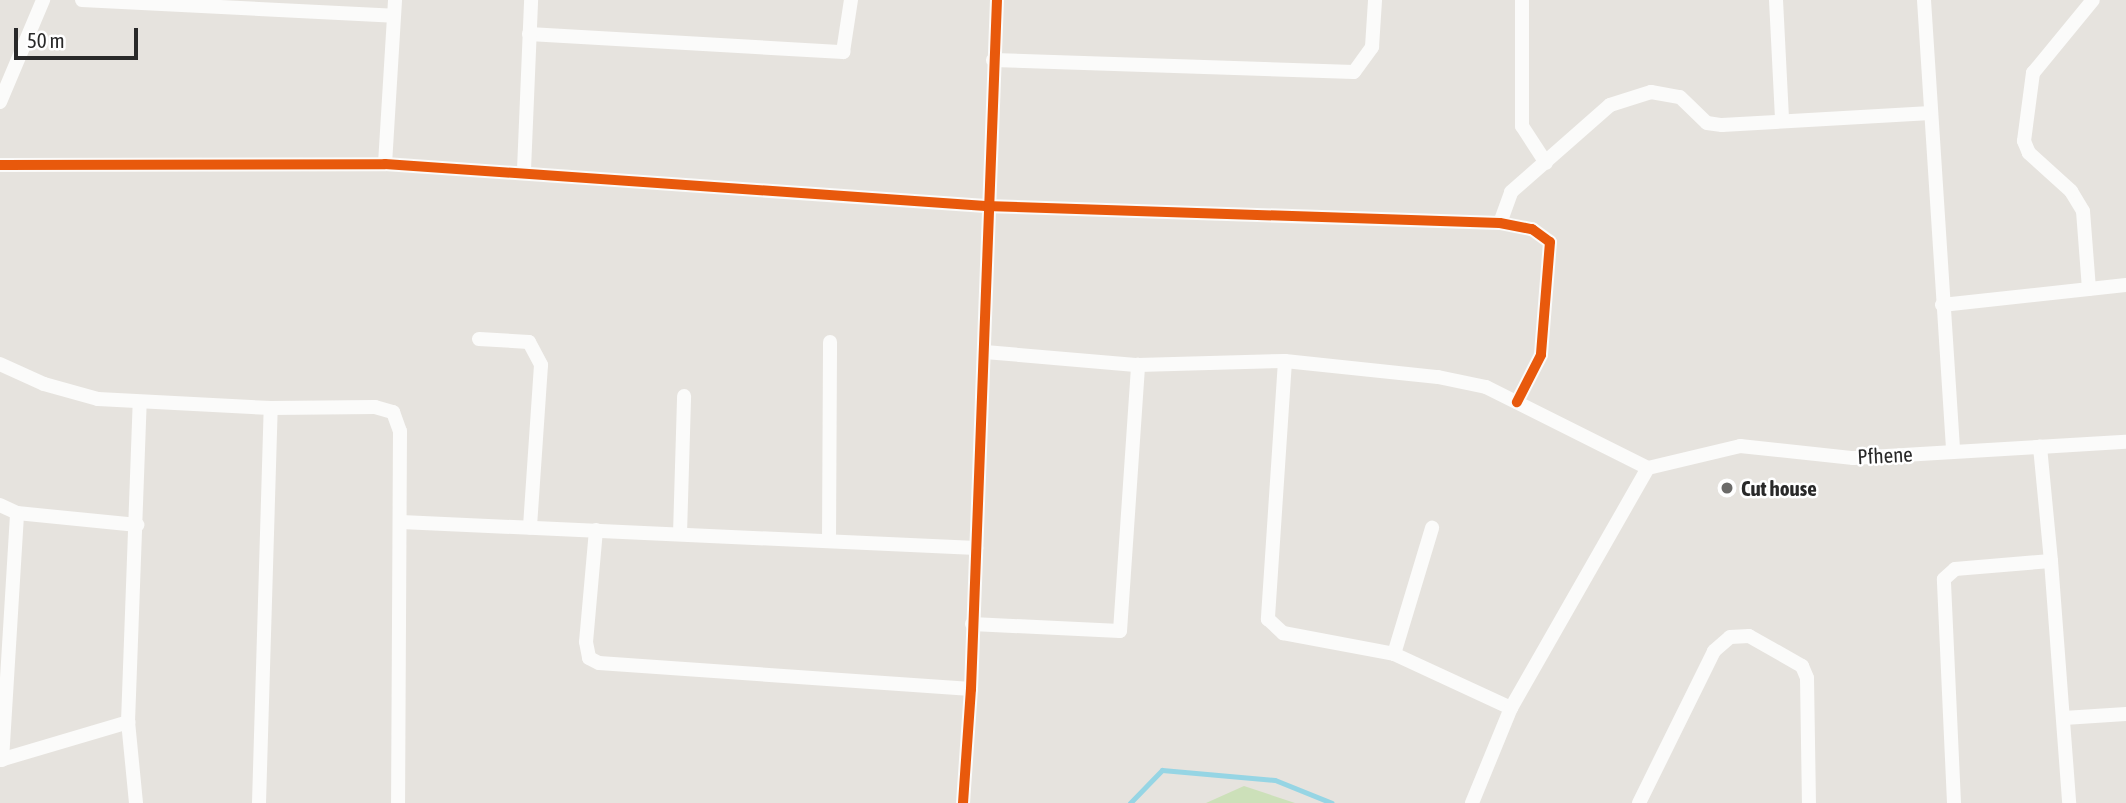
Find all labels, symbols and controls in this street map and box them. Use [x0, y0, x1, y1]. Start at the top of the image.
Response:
scale bar [18, 14, 142, 58]
text: 50 m [27, 28, 65, 52]
street label: Pfhene [1857, 441, 1913, 469]
place label: Cut house [1741, 475, 1817, 501]
marker: Cut house [1719, 480, 1735, 496]

